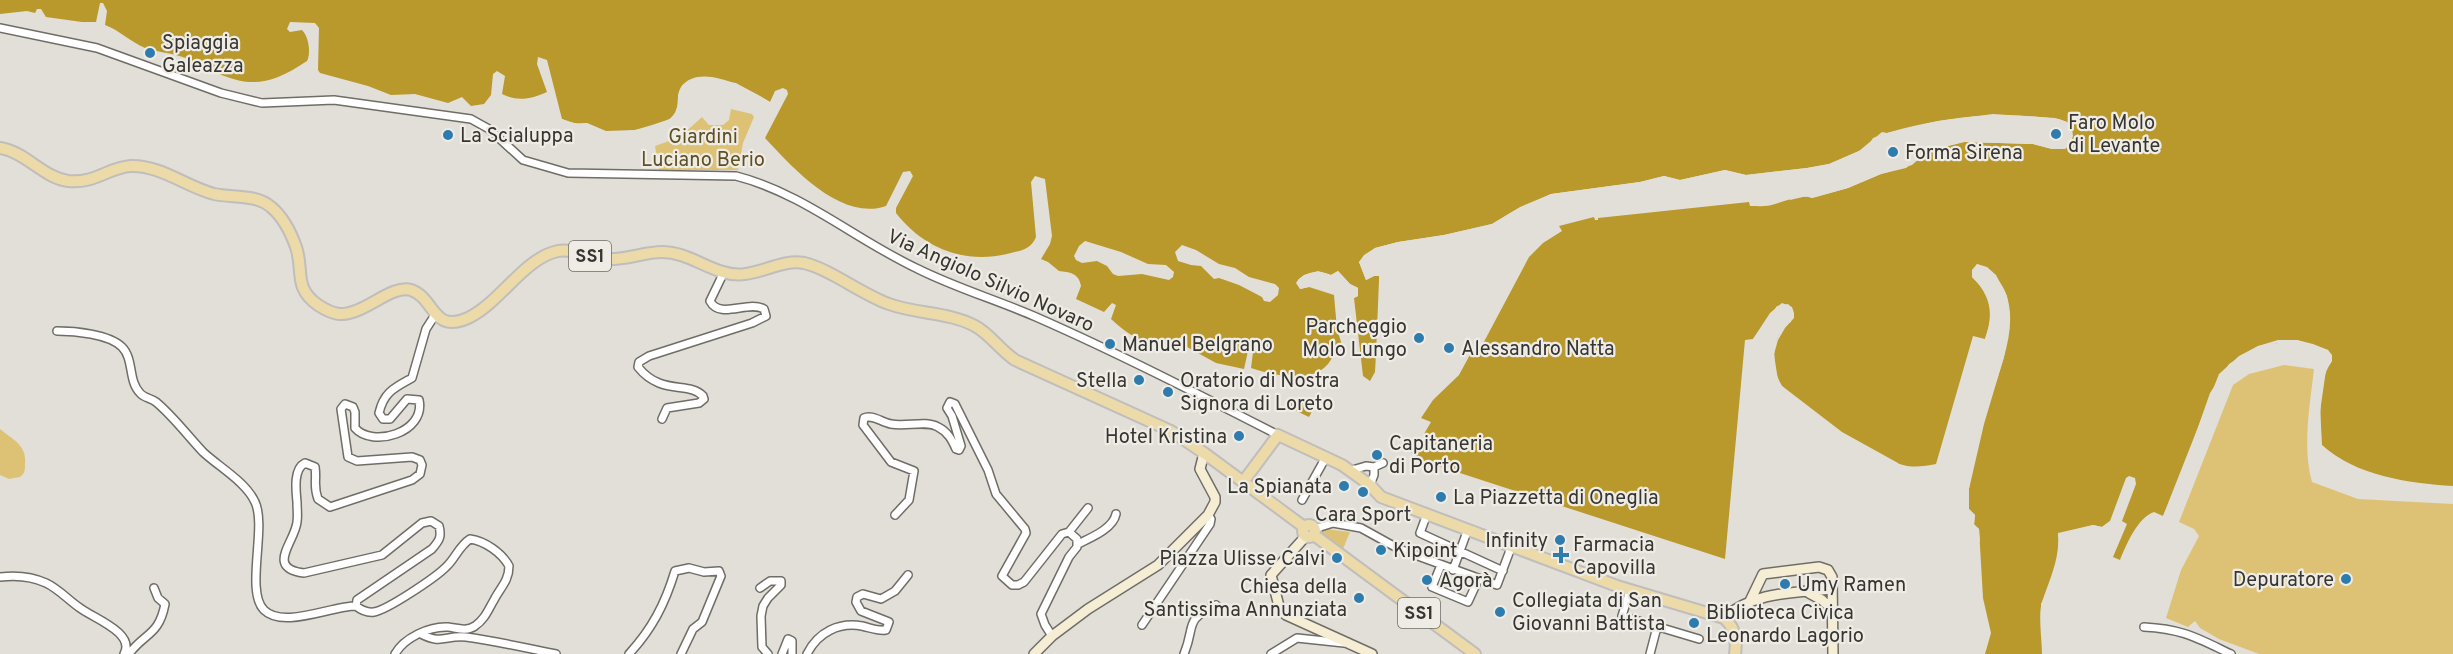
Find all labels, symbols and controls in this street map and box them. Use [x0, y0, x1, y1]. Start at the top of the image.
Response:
place label: Spiaggia Galeazza [162, 31, 243, 80]
marker: Spiaggia Galeazza [143, 46, 157, 60]
place label: Faro Molo di Levante [2068, 111, 2160, 160]
place label: La Scialuppa [460, 124, 574, 150]
park label: Giardini Luciano Berio [641, 125, 765, 174]
marker: Faro Molo di Levante [2049, 127, 2063, 141]
marker: La Scialuppa [441, 128, 455, 142]
place label: Forma Sirena [1905, 141, 2023, 167]
marker: Forma Sirena [1886, 145, 1900, 159]
street label: Via Angiolo Silvio Novaro [883, 224, 1098, 339]
road number: SS1 [569, 241, 611, 271]
place label: Parcheggio Molo Lungo [1302, 315, 1407, 364]
marker: Parcheggio Molo Lungo [1412, 331, 1426, 345]
place label: Manuel Belgrano [1122, 333, 1273, 359]
marker: Manuel Belgrano [1103, 337, 1117, 351]
place label: Alessandro Natta [1461, 337, 1615, 363]
marker: Alessandro Natta [1442, 341, 1456, 355]
place label: Stella [1076, 369, 1127, 395]
place label: Oratorio di Nostra Signora di Loreto [1180, 369, 1339, 418]
marker: Stella [1132, 373, 1146, 387]
marker: Oratorio di Nostra Signora di Loreto [1161, 385, 1175, 399]
place label: Hotel Kristina [1105, 425, 1227, 451]
marker: Hotel Kristina [1232, 429, 1246, 443]
place label: Capitaneria di Porto [1389, 432, 1493, 481]
marker: Capitaneria di Porto [1370, 448, 1384, 462]
place label: La Spianata [1227, 475, 1332, 501]
marker: La Spianata [1337, 479, 1351, 493]
marker: Cara Sport [1356, 485, 1370, 499]
place label: La Piazzetta di Oneglia [1453, 486, 1658, 512]
marker: La Piazzetta di Oneglia [1434, 490, 1448, 504]
place label: Cara Sport [1315, 503, 1411, 529]
place label: Infinity [1485, 529, 1548, 555]
marker: Infinity [1553, 533, 1567, 547]
place label: Farmacia Capovilla [1573, 533, 1656, 582]
place label: Kipoint [1393, 539, 1458, 565]
marker: Kipoint [1374, 543, 1388, 557]
place label: Piazza Ulisse Calvi [1159, 547, 1325, 573]
marker: Farmacia Capovilla [1554, 548, 1568, 562]
marker: Piazza Ulisse Calvi [1330, 551, 1344, 565]
place label: Depuratore [2233, 568, 2334, 594]
place label: Agorà [1439, 569, 1493, 595]
marker: Depuratore [2339, 572, 2353, 586]
marker: Agorà [1420, 573, 1434, 587]
place label: Umy Ramen [1797, 573, 1906, 599]
place label: Chiesa della Santissima Annunziata [1143, 575, 1347, 624]
marker: Umy Ramen [1778, 577, 1792, 591]
place label: Collegiata di San Giovanni Battista [1512, 589, 1665, 638]
marker: Chiesa della Santissima Annunziata [1352, 591, 1366, 605]
road number: SS1 [1398, 598, 1440, 628]
place label: Biblioteca Civica Leonardo Lagorio [1706, 601, 1864, 650]
marker: Collegiata di San Giovanni Battista [1493, 605, 1507, 619]
marker: Biblioteca Civica Leonardo Lagorio [1687, 616, 1701, 630]

